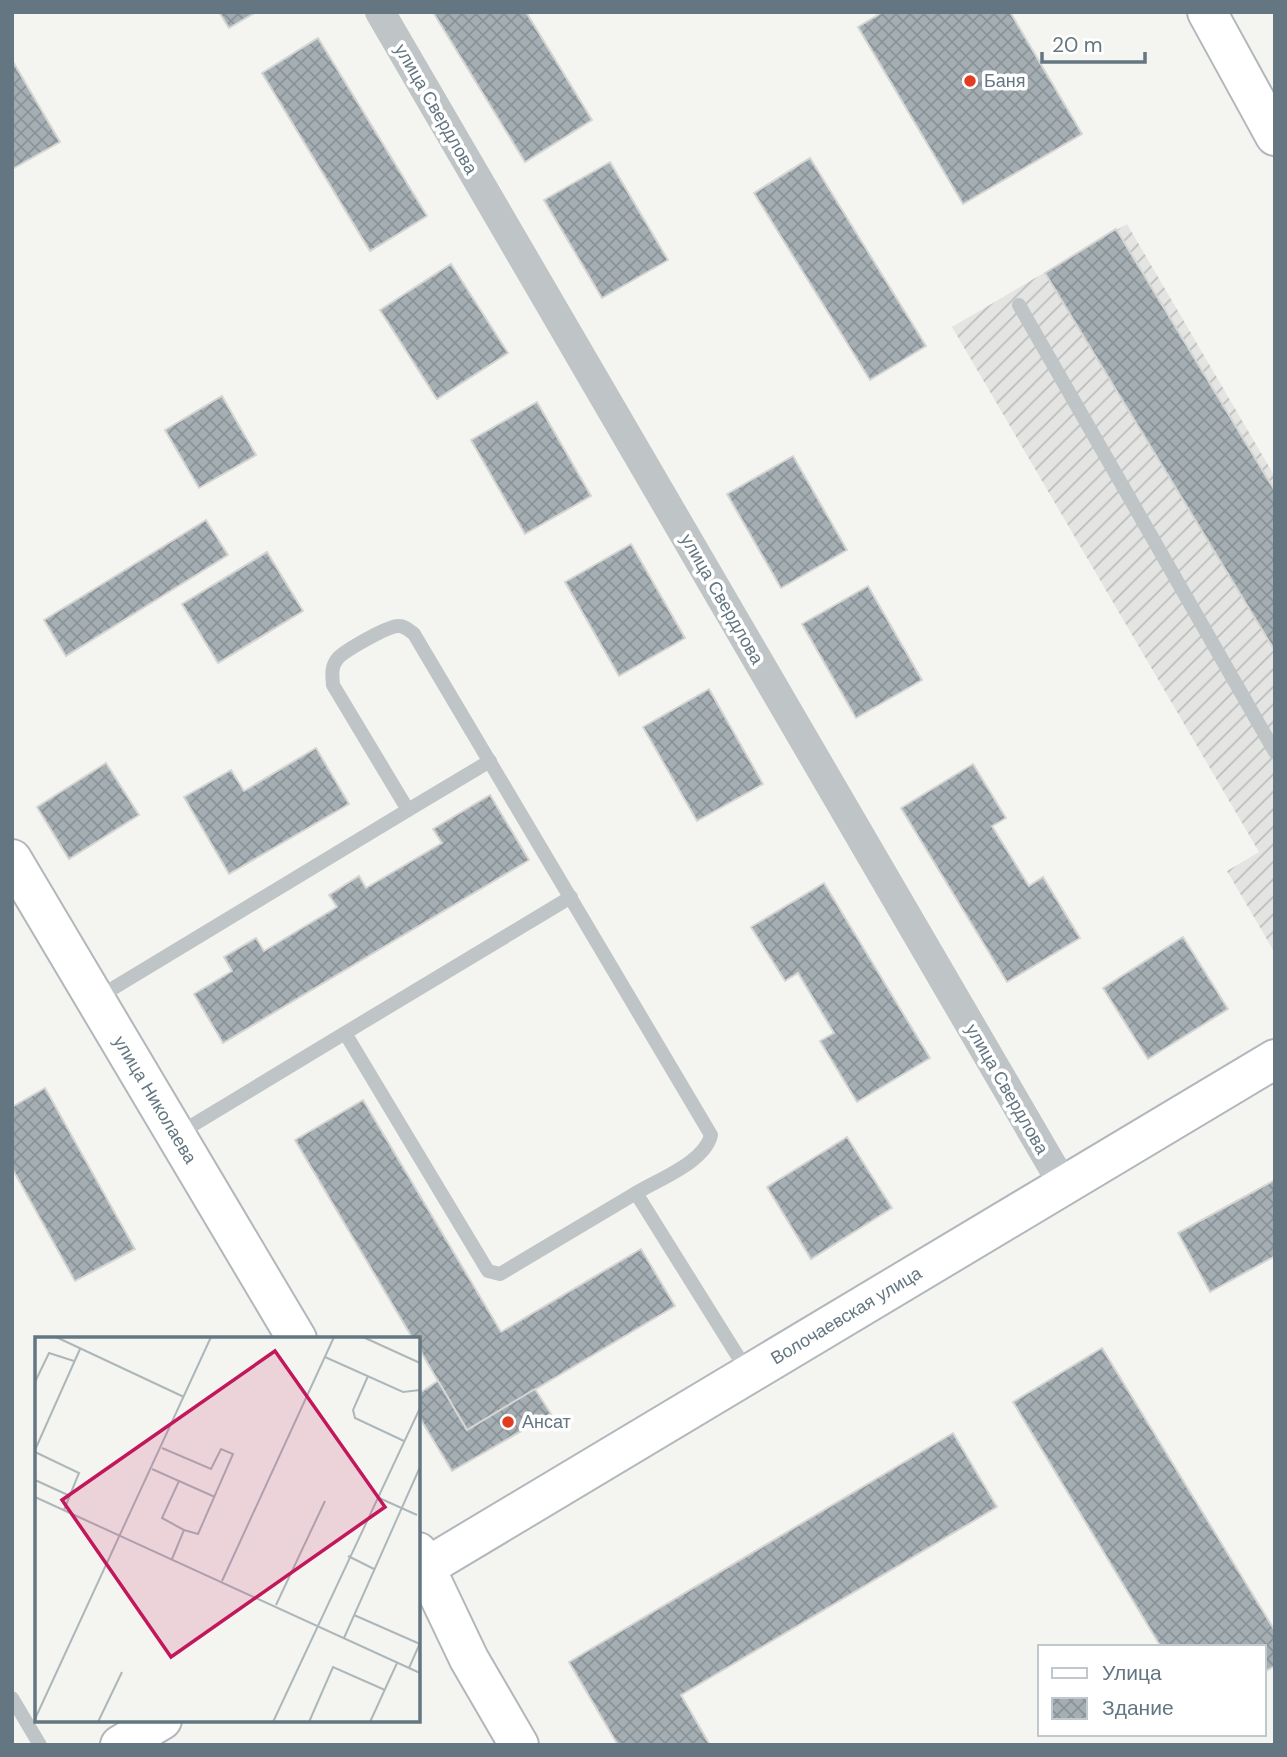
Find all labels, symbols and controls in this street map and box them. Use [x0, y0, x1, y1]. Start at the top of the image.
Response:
scale bar [1042, 21, 1145, 65]
text: 20 m [1052, 31, 1103, 59]
street label: улица Свердлова [389, 39, 484, 179]
place label: Баня [984, 69, 1026, 93]
marker: Баня [962, 73, 978, 89]
street label: улица Свердлова [675, 529, 770, 669]
street label: улица Свердлова [960, 1019, 1055, 1159]
street label: улица Николаева [108, 1031, 203, 1169]
street label: Волочаевская улица [766, 1261, 927, 1370]
inset map [35, 1337, 420, 1722]
place label: Ансат [522, 1410, 571, 1434]
marker: Ансат [500, 1414, 516, 1430]
legend [1038, 1645, 1266, 1736]
text: Улица [1102, 1659, 1162, 1687]
text: Здание [1102, 1694, 1174, 1722]

